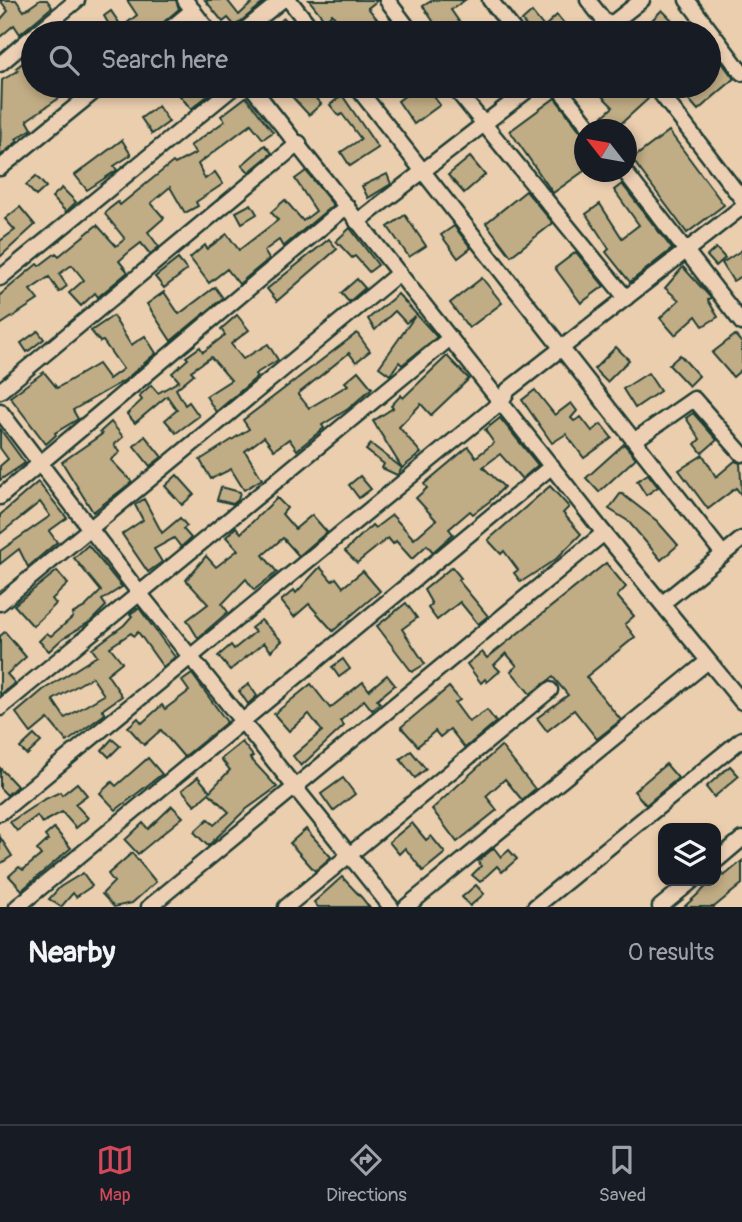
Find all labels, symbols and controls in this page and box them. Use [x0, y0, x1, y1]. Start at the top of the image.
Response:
search box [21, 21, 721, 98]
icon: search [45, 41, 83, 79]
text: Search here [101, 44, 228, 76]
north arrow [574, 119, 637, 182]
map controls [658, 823, 721, 886]
button: layers [658, 823, 721, 886]
text: Nearby [28, 934, 115, 971]
text: 0 results [628, 938, 714, 967]
tab: Map [96, 1141, 134, 1207]
tab: Directions [326, 1141, 407, 1207]
tab: Saved [599, 1141, 646, 1207]

